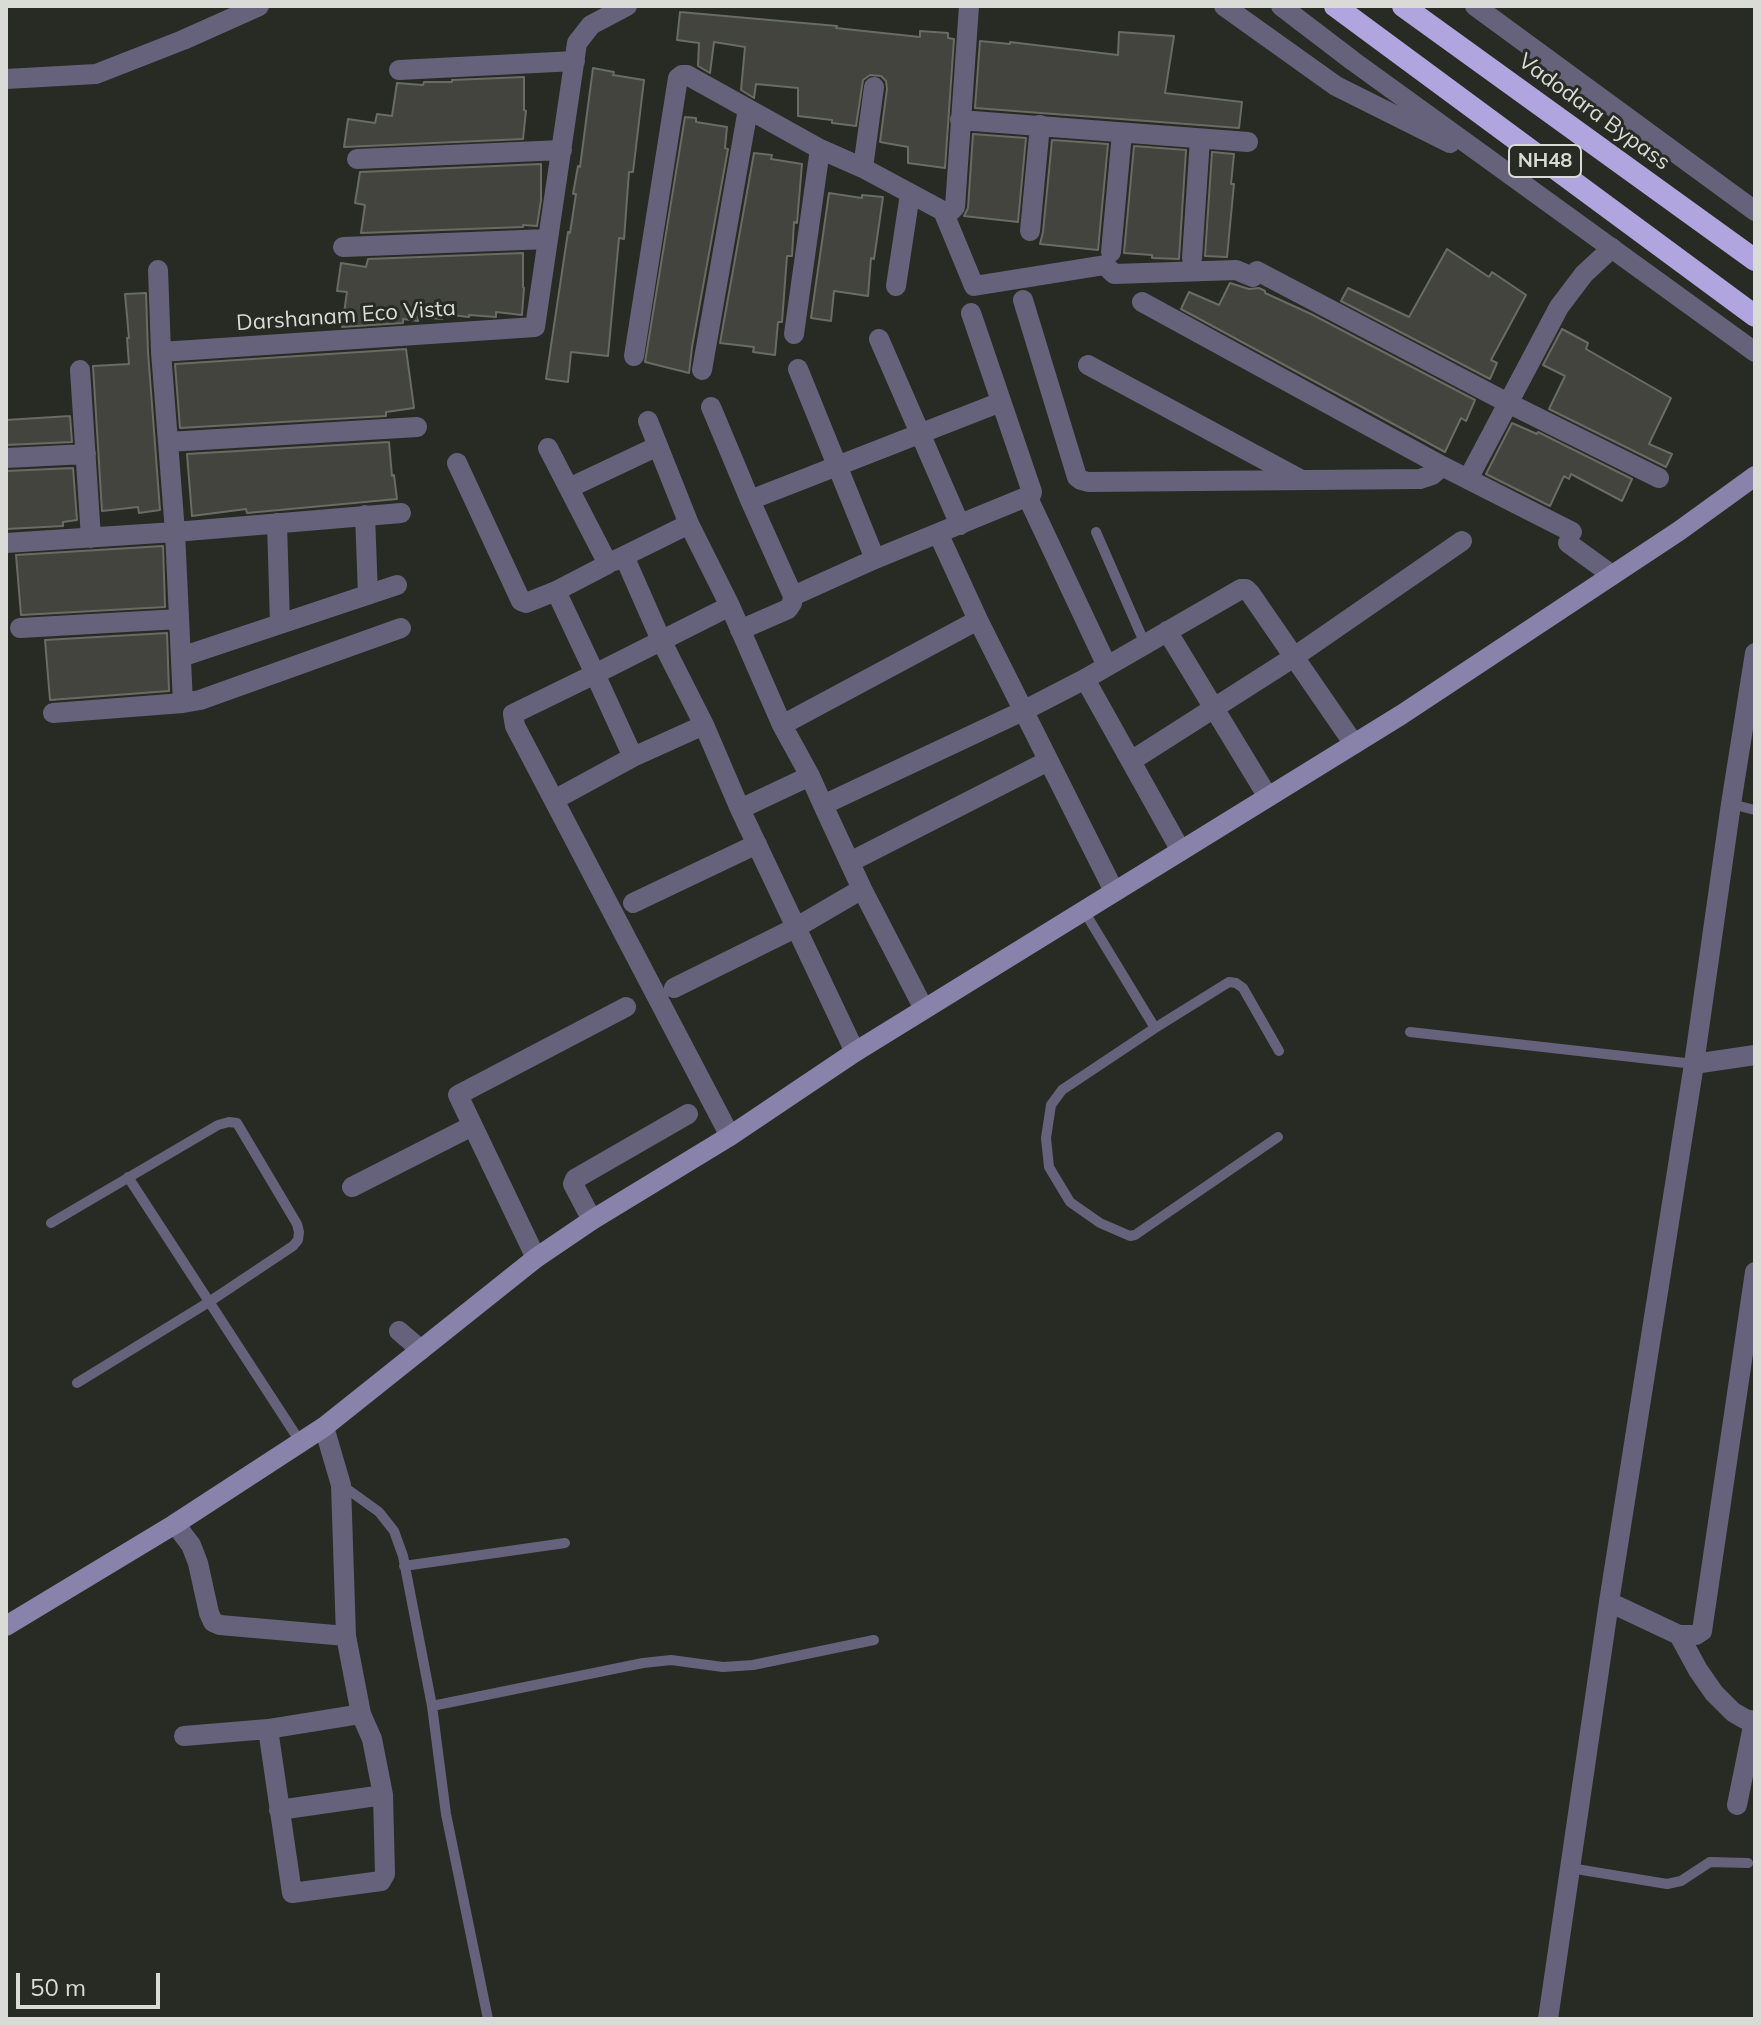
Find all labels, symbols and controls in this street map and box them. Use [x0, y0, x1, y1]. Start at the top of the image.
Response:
street label: Vadodara Bypass [1513, 48, 1675, 176]
road number: NH48 [1509, 145, 1581, 177]
street label: Darshanam Eco Vista [235, 295, 457, 337]
scale bar [20, 1957, 164, 2007]
text: 50 m [30, 1972, 86, 2002]

